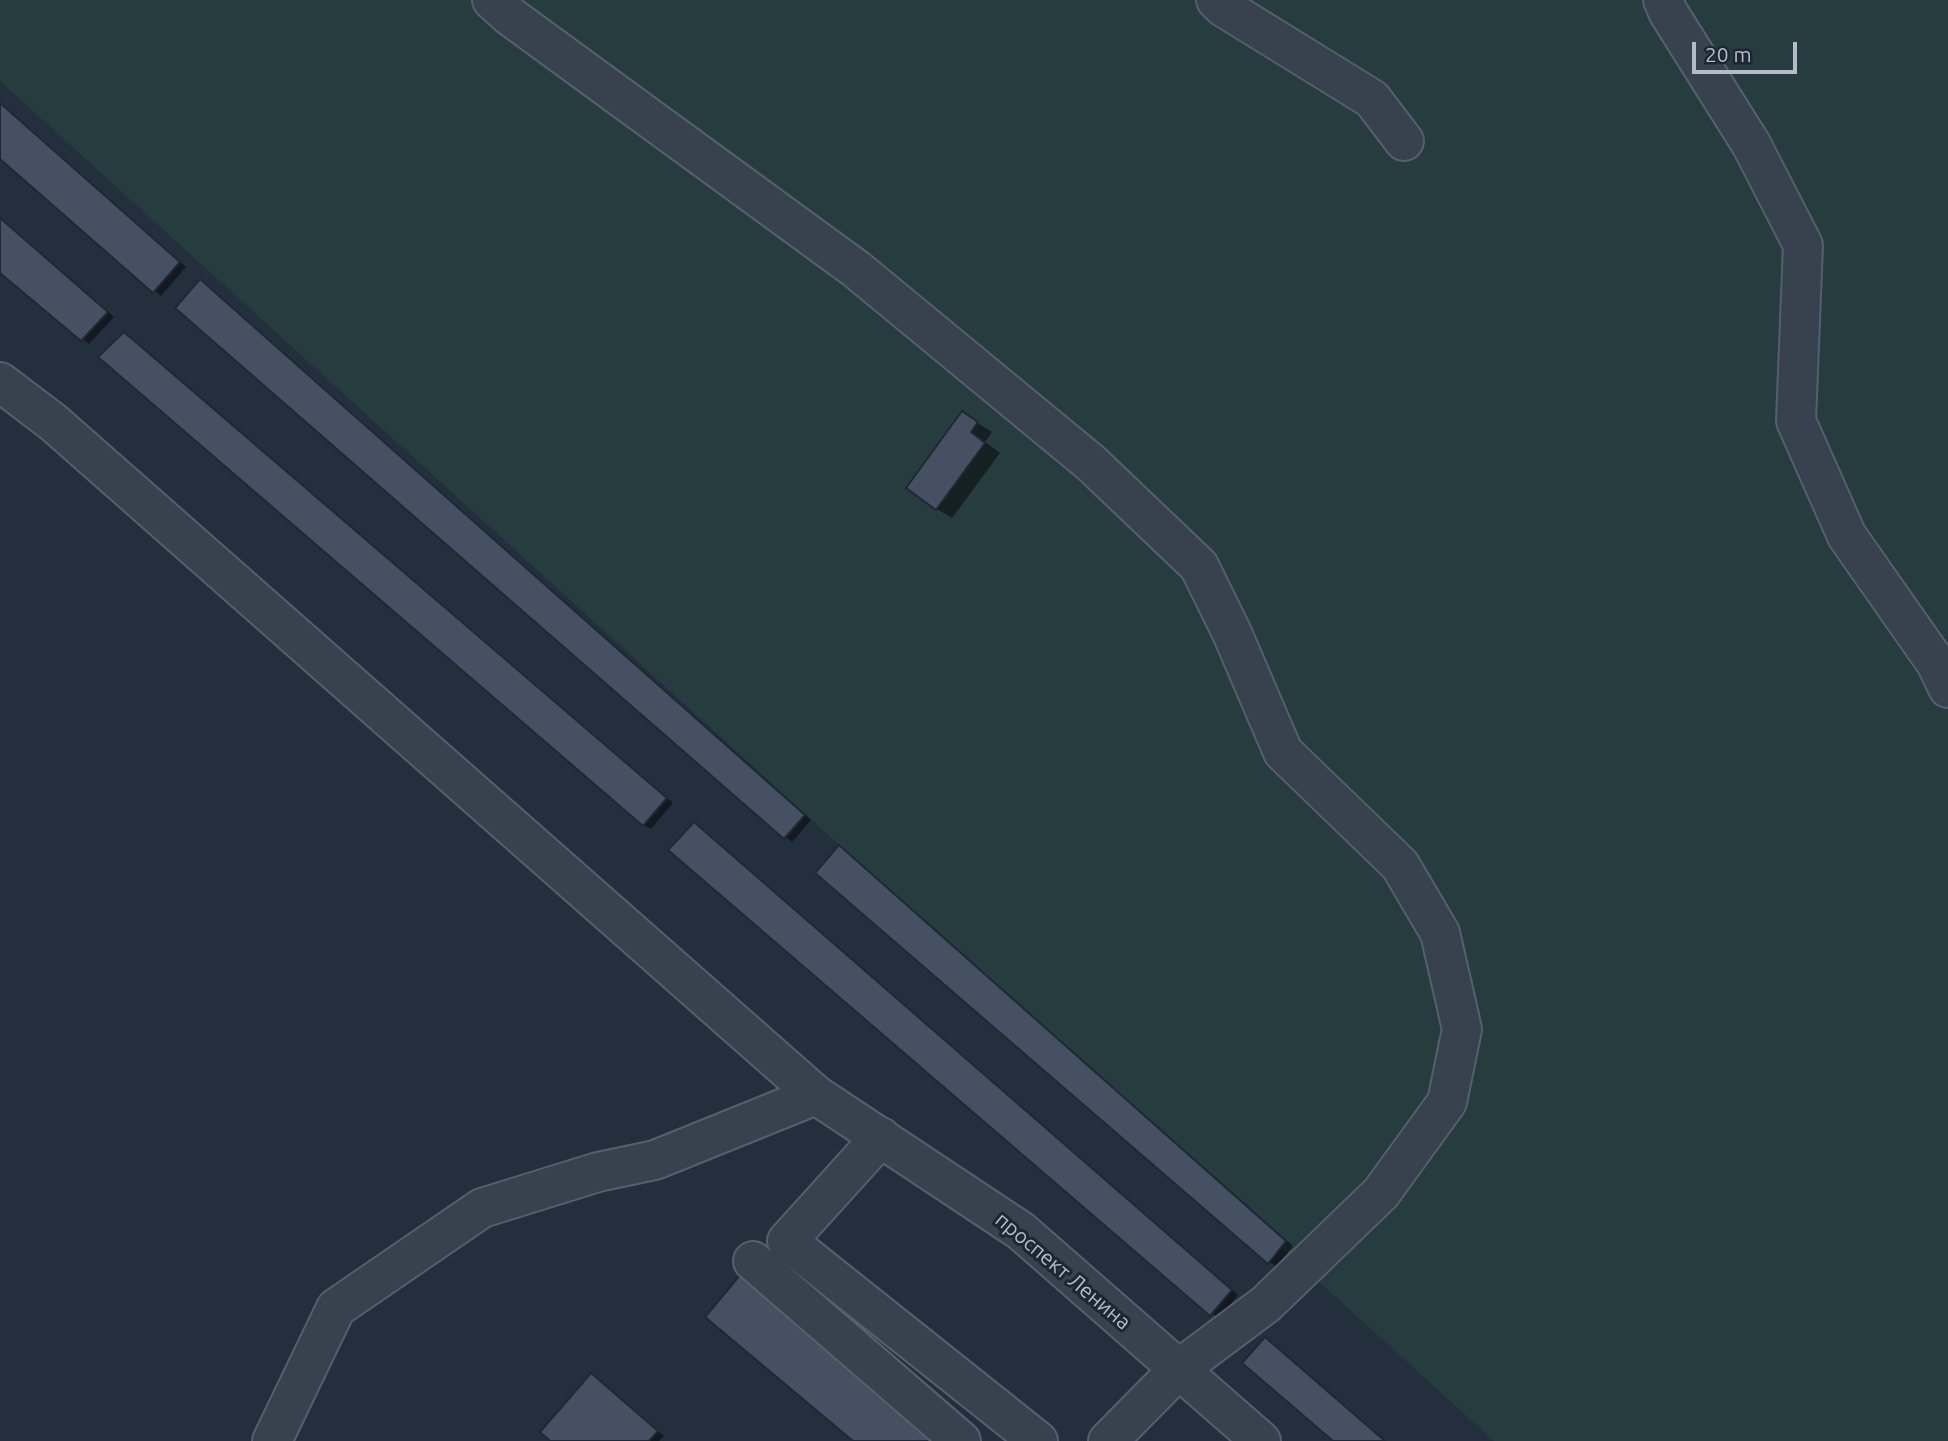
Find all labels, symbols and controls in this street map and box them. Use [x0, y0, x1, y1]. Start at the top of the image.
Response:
scale bar [1696, 28, 1801, 72]
text: 20 m [1705, 42, 1752, 66]
street label: проспект Ленина [990, 1207, 1136, 1335]

